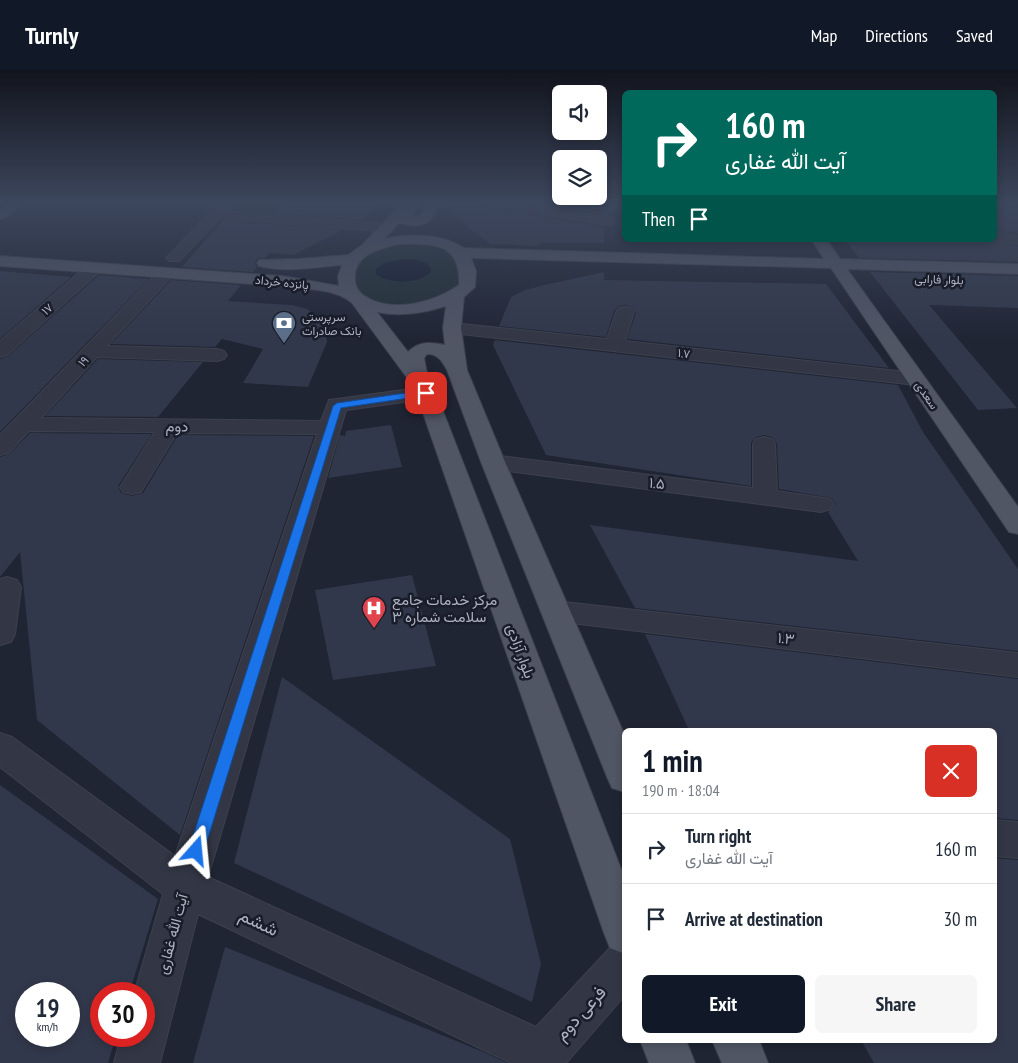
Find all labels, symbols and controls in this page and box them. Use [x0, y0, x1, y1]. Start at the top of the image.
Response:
text: Turnly [25, 20, 78, 51]
text: Map [811, 24, 837, 47]
text: Directions [865, 24, 928, 47]
text: Saved [956, 24, 993, 47]
map controls [552, 85, 607, 205]
button: sound [552, 85, 607, 140]
text: 160 m [725, 102, 806, 148]
icon: right [642, 110, 707, 175]
text: آیت الله غفاری [725, 147, 846, 175]
button: layers [552, 150, 607, 205]
icon: arrive [685, 205, 713, 233]
text: Then [642, 207, 675, 231]
street label: بلوار فارابی [914, 271, 964, 288]
street label: پانزده خرداد [254, 272, 310, 293]
street label: ۱۷ [38, 300, 56, 318]
place label: سرپرستی بانک صادرات [302, 309, 361, 339]
bank icon: سرپرستی بانک صادرات [271, 310, 297, 344]
street label: ۱.۷ [677, 345, 691, 361]
street label: ۱۹ [74, 353, 92, 369]
pin [405, 372, 447, 414]
street label: سعدی [911, 378, 942, 413]
icon: arrive [412, 379, 440, 407]
street label: دوم [165, 416, 189, 437]
street label: ۱.۵ [648, 473, 666, 493]
place label: مرکز خدمات جامع سلامت شماره ۳ [392, 590, 497, 626]
hospital icon: مرکز خدمات جامع سلامت شماره ۳ [361, 595, 387, 629]
street label: بلوار آزادی [501, 621, 540, 681]
street label: ۱.۳ [776, 628, 796, 648]
text: 1 min [642, 741, 703, 780]
button: close [925, 745, 977, 797]
text: 190 m · 18:04 [642, 780, 720, 800]
position arrow [169, 824, 221, 876]
text: Turn right [685, 824, 751, 848]
icon: right [642, 835, 670, 863]
text: 160 m [935, 837, 977, 861]
text: آیت الله غفاری [685, 848, 773, 868]
street label: آیت الله غفاری [152, 890, 193, 976]
street label: ششم [235, 903, 282, 942]
icon: arrive [642, 905, 670, 933]
text: Arrive at destination [685, 907, 823, 931]
text: 30 m [944, 907, 977, 931]
button: Exit [642, 975, 805, 1033]
button: Share [815, 975, 977, 1033]
street label: فرعی دوم [549, 981, 611, 1046]
speed limit sign: 30 [90, 982, 155, 1047]
text: 19 [36, 992, 59, 1024]
text: km/h [37, 1019, 58, 1034]

